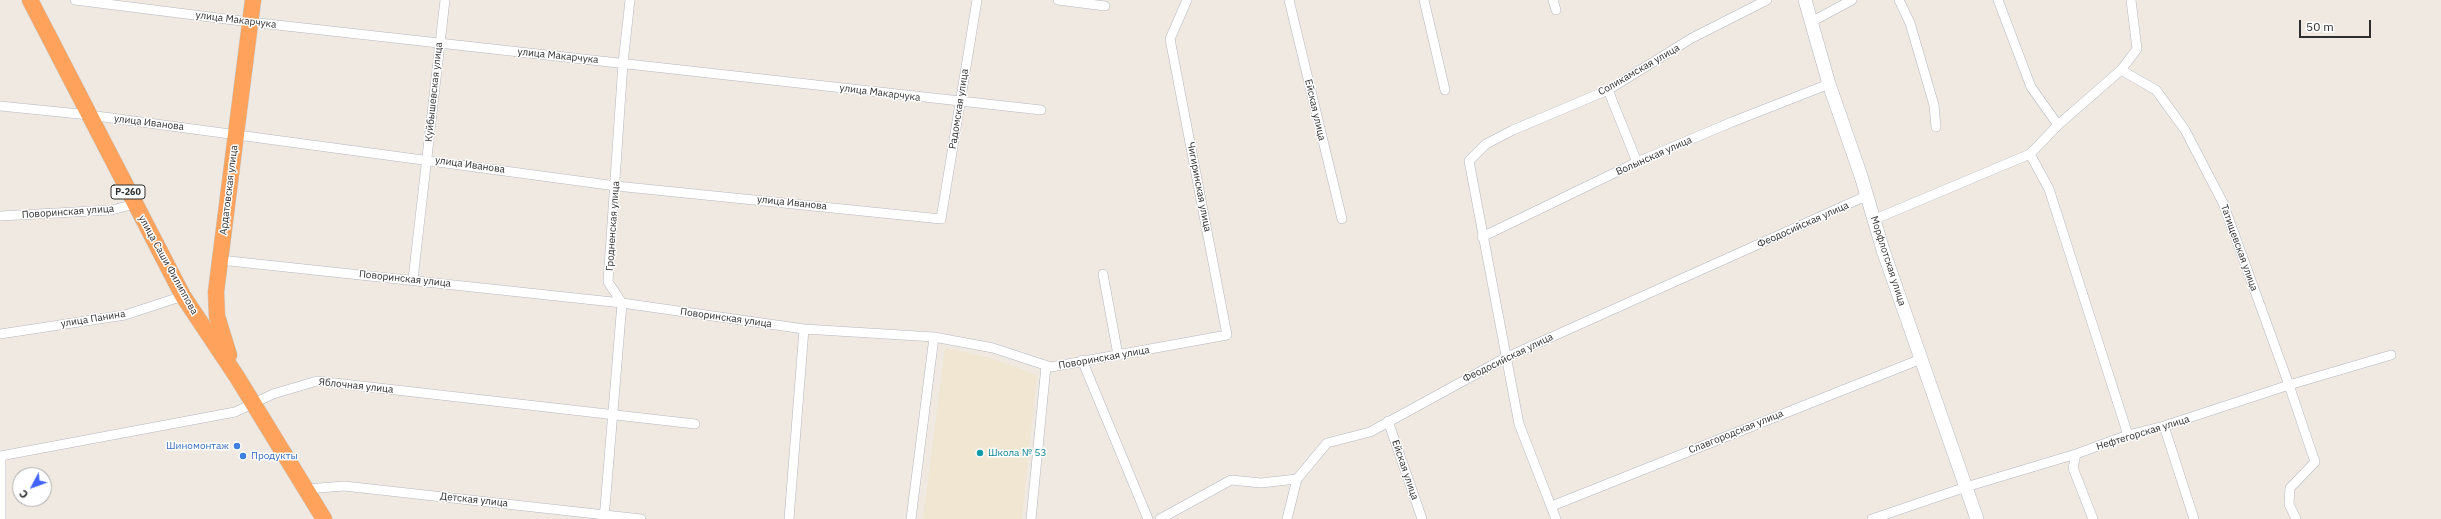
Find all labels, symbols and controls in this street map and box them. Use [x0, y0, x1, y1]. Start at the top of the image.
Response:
street label: улица Макарчука [195, 9, 277, 31]
scale bar [2301, 12, 2373, 38]
text: 50 m [2306, 19, 2334, 34]
street label: Куйбышевская улица [423, 41, 445, 143]
street label: Соликамская улица [1596, 42, 1682, 98]
street label: улица Макарчука [517, 46, 599, 66]
street label: Радомская улица [947, 68, 971, 150]
street label: Ейская улица [1302, 78, 1328, 142]
street label: улица Макарчука [839, 82, 921, 104]
street label: улица Иванова [113, 113, 185, 133]
street label: Волынская улица [1614, 134, 1694, 178]
street label: Чигиринская улица [1184, 141, 1214, 233]
street label: Ардатовская улица [218, 144, 240, 236]
street label: улица Иванова [434, 154, 506, 176]
street label: Гродненская улица [604, 181, 622, 271]
road number: Р-260 [111, 185, 145, 199]
street label: улица Иванова [756, 193, 828, 213]
street label: Феодосийская улица [1755, 199, 1851, 251]
street label: Поворинская улица [21, 203, 115, 221]
street label: Татищевская улица [2218, 203, 2260, 293]
street label: улица Саши Филиппова [136, 213, 200, 317]
street label: Морфлотская улица [1868, 214, 1908, 308]
street label: Поворинская улица [358, 268, 452, 290]
street label: Поворинская улица [679, 306, 773, 330]
street label: улица Панина [60, 308, 126, 330]
street label: Феодосийская улица [1461, 331, 1555, 385]
street label: Поворинская улица [1057, 344, 1151, 372]
street label: Яблочная улица [318, 376, 394, 396]
street label: Славгородская улица [1687, 408, 1785, 456]
street label: Нефтегорская улица [2095, 413, 2191, 453]
street label: Ейская улица [1389, 438, 1421, 502]
place label: Шиномонтаж [166, 440, 229, 452]
marker: Шиномонтаж [232, 441, 242, 451]
place label: Школа № 53 [988, 447, 1046, 459]
marker: Школа № 53 [975, 448, 985, 458]
place label: Продукты [251, 450, 298, 462]
marker: Продукты [238, 451, 248, 461]
north arrow [12, 467, 52, 507]
text: С [16, 487, 31, 502]
street label: Детская улица [439, 490, 509, 510]

